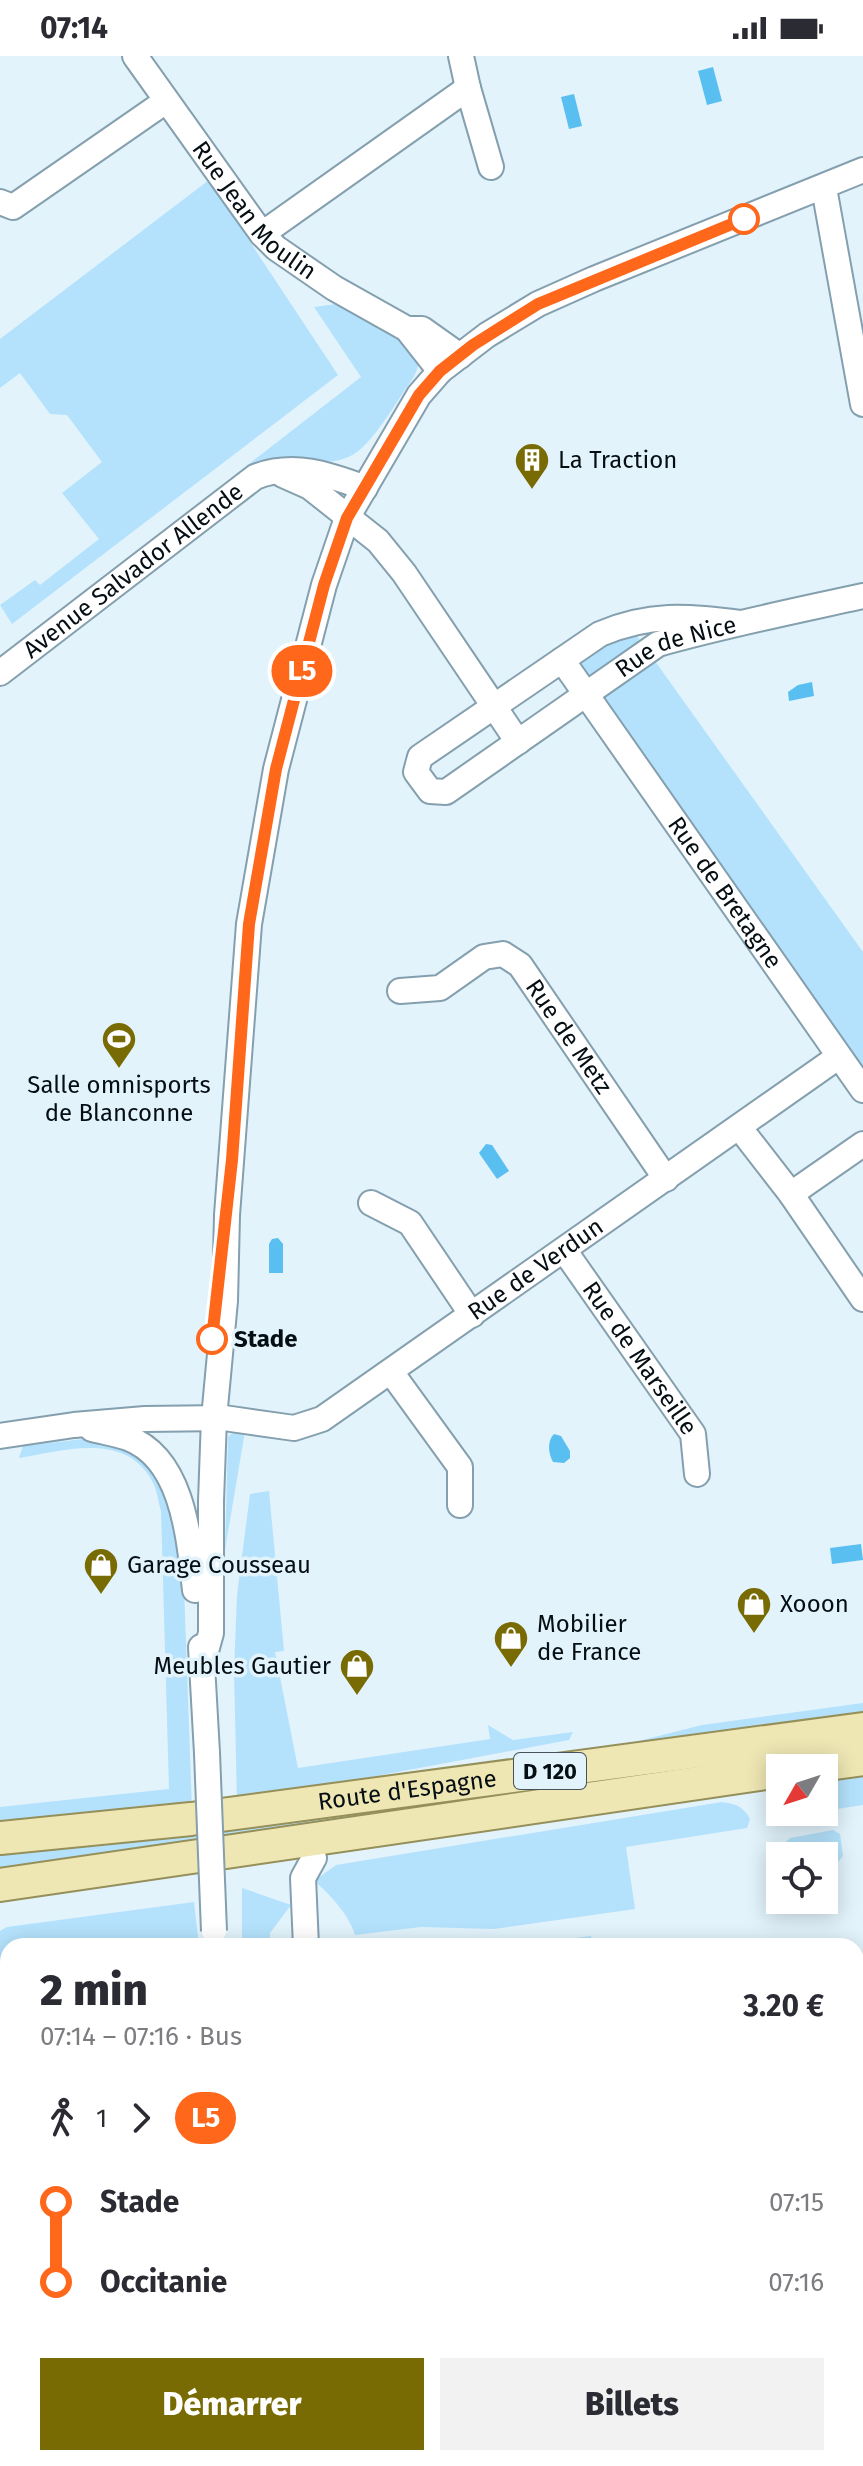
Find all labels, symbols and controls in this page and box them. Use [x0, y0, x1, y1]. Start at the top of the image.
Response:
text: 07:14 [40, 10, 108, 46]
street label: Rue Jean Moulin [186, 136, 322, 285]
unlabelled marker [729, 204, 759, 234]
building icon: La Traction [513, 441, 551, 491]
place label: La Traction [558, 446, 677, 474]
street label: Avenue Salvador Allende [18, 477, 249, 664]
street label: Rue de Nice [610, 610, 739, 683]
line badge: L5 [266, 645, 338, 697]
text: L5 [287, 654, 317, 687]
street label: Rue de Bretagne [662, 811, 788, 974]
street label: Rue de Metz [520, 974, 618, 1099]
sports icon: Salle omnisports de Blanconne [100, 1020, 138, 1070]
place label: Salle omnisports de Blanconne [27, 1071, 211, 1127]
street label: Rue de Verdun [463, 1212, 608, 1326]
street label: Rue de Marseille [576, 1276, 703, 1440]
marker: Stade [197, 1324, 227, 1354]
place label: Stade [234, 1325, 298, 1353]
shop icon: Garage Cousseau [82, 1546, 120, 1596]
place label: Garage Cousseau [127, 1551, 311, 1579]
shop icon: Xooon [735, 1585, 773, 1635]
place label: Xooon [780, 1590, 849, 1618]
place label: Mobilier de France [537, 1610, 641, 1666]
shop icon: Mobilier de France [492, 1619, 530, 1669]
shop icon: Meubles Gautier [338, 1647, 376, 1697]
place label: Meubles Gautier [154, 1652, 332, 1680]
road number: D 120 [514, 1753, 586, 1789]
north arrow [766, 1754, 838, 1826]
map controls [766, 1754, 838, 1914]
street label: Route d'Espagne [316, 1764, 498, 1816]
button: locate [766, 1842, 838, 1914]
text: 2 min [40, 1964, 148, 2017]
text: 3.20 € [743, 1988, 824, 2024]
text: 07:14 – 07:16 · Bus [40, 2021, 242, 2052]
icon: walk [40, 2096, 84, 2140]
icon: forward [119, 2096, 163, 2140]
text: L5 [191, 2101, 220, 2134]
text: 1 [96, 2103, 107, 2134]
text: Stade [100, 2184, 179, 2220]
text: 07:15 [769, 2187, 824, 2218]
text: Occitanie [100, 2264, 227, 2300]
text: 07:16 [768, 2267, 824, 2298]
button: Démarrer [40, 2358, 424, 2450]
button: Billets [440, 2358, 824, 2450]

